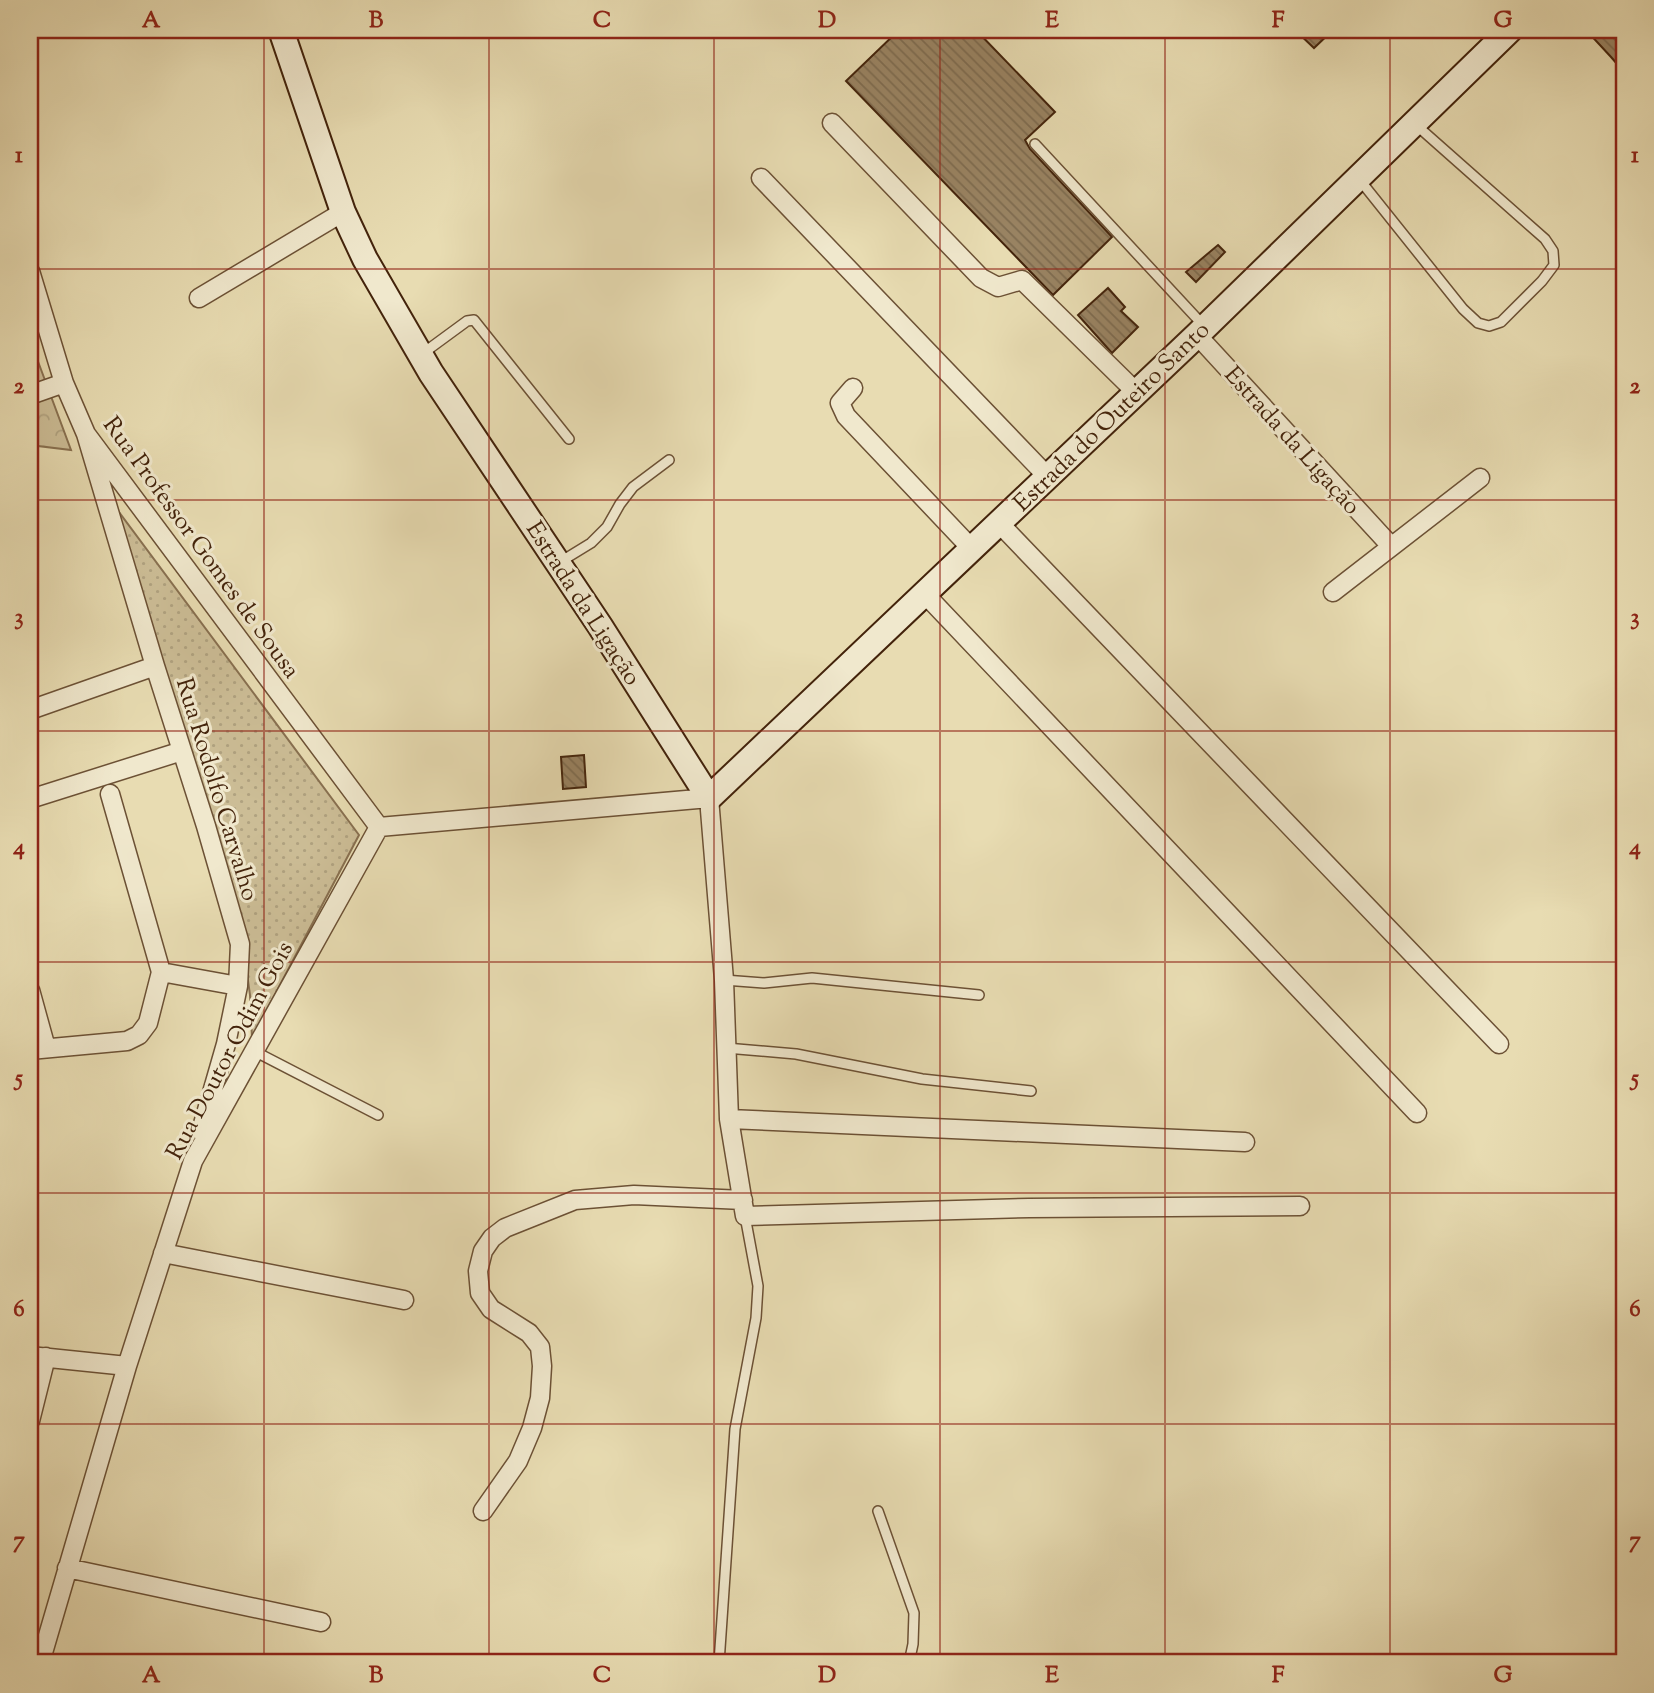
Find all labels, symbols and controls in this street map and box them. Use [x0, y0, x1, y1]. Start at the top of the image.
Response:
text: A [142, 5, 161, 38]
text: B [369, 5, 384, 38]
text: C [593, 5, 611, 38]
text: D [818, 5, 836, 38]
text: E [1045, 5, 1059, 38]
text: F [1272, 5, 1285, 38]
text: G [1494, 5, 1513, 38]
text: 1 [15, 140, 23, 173]
text: 1 [1631, 140, 1639, 173]
street label: Estrada do Outeiro Santo [1007, 314, 1218, 520]
street label: Estrada da Ligação [1215, 359, 1368, 523]
text: 2 [14, 371, 25, 404]
text: 2 [1630, 371, 1641, 404]
street label: Rua Professor Gomes de Sousa [94, 410, 307, 686]
street label: Estrada da Ligação [516, 515, 648, 693]
text: 3 [14, 602, 24, 635]
text: 3 [1630, 602, 1640, 635]
street label: Rua Rodolfo Carvalho [166, 674, 266, 905]
text: 4 [12, 832, 25, 865]
text: 4 [1628, 832, 1641, 865]
street label: Rua Doutor Odim Gois [159, 936, 303, 1166]
text: 5 [13, 1063, 23, 1096]
text: 5 [1629, 1063, 1639, 1096]
text: 6 [13, 1294, 25, 1327]
text: 6 [1629, 1294, 1641, 1327]
text: 7 [13, 1525, 25, 1558]
text: 7 [1629, 1525, 1641, 1558]
text: A [142, 1660, 161, 1693]
text: B [369, 1660, 384, 1693]
text: C [593, 1660, 611, 1693]
text: D [818, 1660, 836, 1693]
text: E [1045, 1660, 1059, 1693]
text: F [1272, 1660, 1285, 1693]
text: G [1494, 1660, 1513, 1693]

